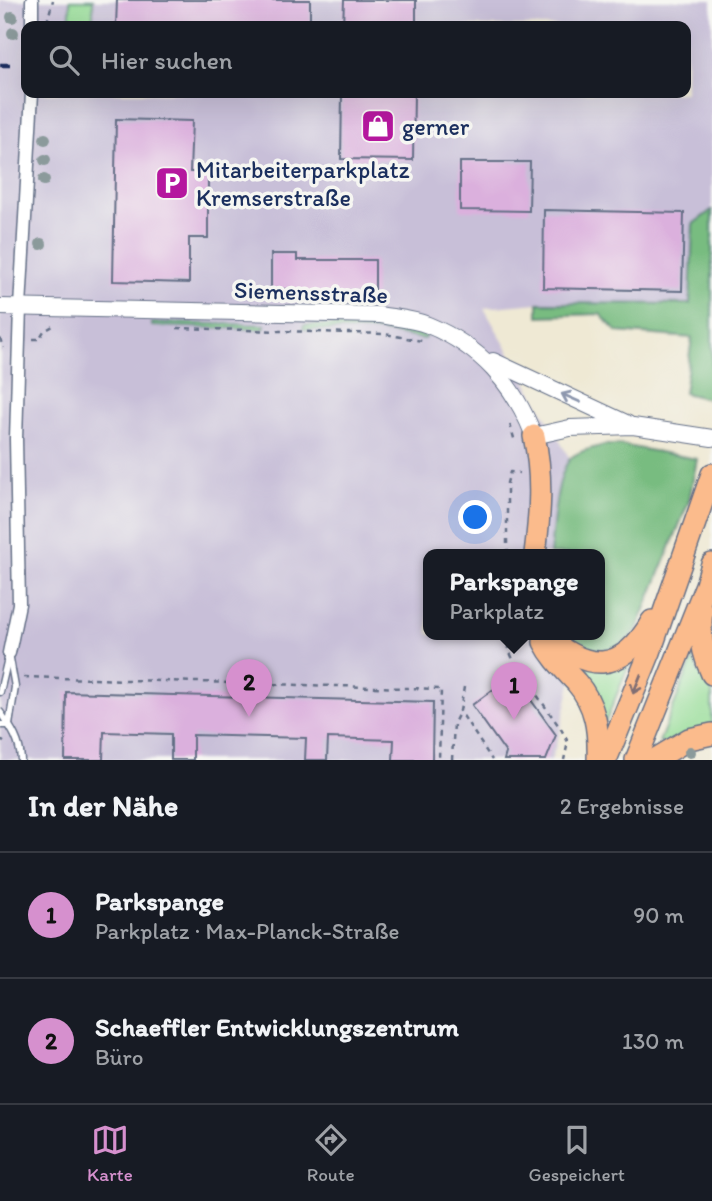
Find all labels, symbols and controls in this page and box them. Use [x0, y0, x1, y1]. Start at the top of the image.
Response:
search box [21, 21, 691, 98]
icon: search [45, 41, 83, 79]
text: Hier suchen [101, 44, 233, 76]
shop icon: gerner [359, 107, 397, 145]
place label: gerner [402, 112, 470, 141]
place label: Mitarbeiterparkplatz Kremserstraße [196, 155, 410, 212]
parking icon: Mitarbeiterparkplatz Kremserstraße [153, 164, 191, 202]
street label: Siemensstraße [233, 275, 389, 309]
one-way arrow [561, 391, 582, 404]
your location [458, 500, 492, 534]
popup [423, 549, 605, 640]
text: Parkspange [449, 565, 579, 597]
text: Parkplatz [449, 597, 544, 625]
pin: 2 [226, 659, 272, 717]
pin: 1 [491, 662, 537, 720]
one-way arrow [630, 672, 643, 694]
text: In der Nähe [28, 787, 178, 824]
text: 2 Ergebnisse [560, 792, 684, 820]
text: Parkspange [95, 885, 224, 917]
text: 1 [46, 901, 56, 929]
text: 90 m [633, 901, 684, 929]
text: Parkplatz · Max-Planck-Straße [95, 917, 400, 945]
text: Schaeffler Entwicklungszentrum [95, 1011, 459, 1043]
text: 2 [45, 1027, 57, 1055]
text: 130 m [622, 1027, 684, 1055]
text: Büro [95, 1043, 143, 1071]
tab: Karte [87, 1121, 133, 1186]
tab: Route [307, 1121, 355, 1186]
tab: Gespeichert [529, 1121, 625, 1186]

